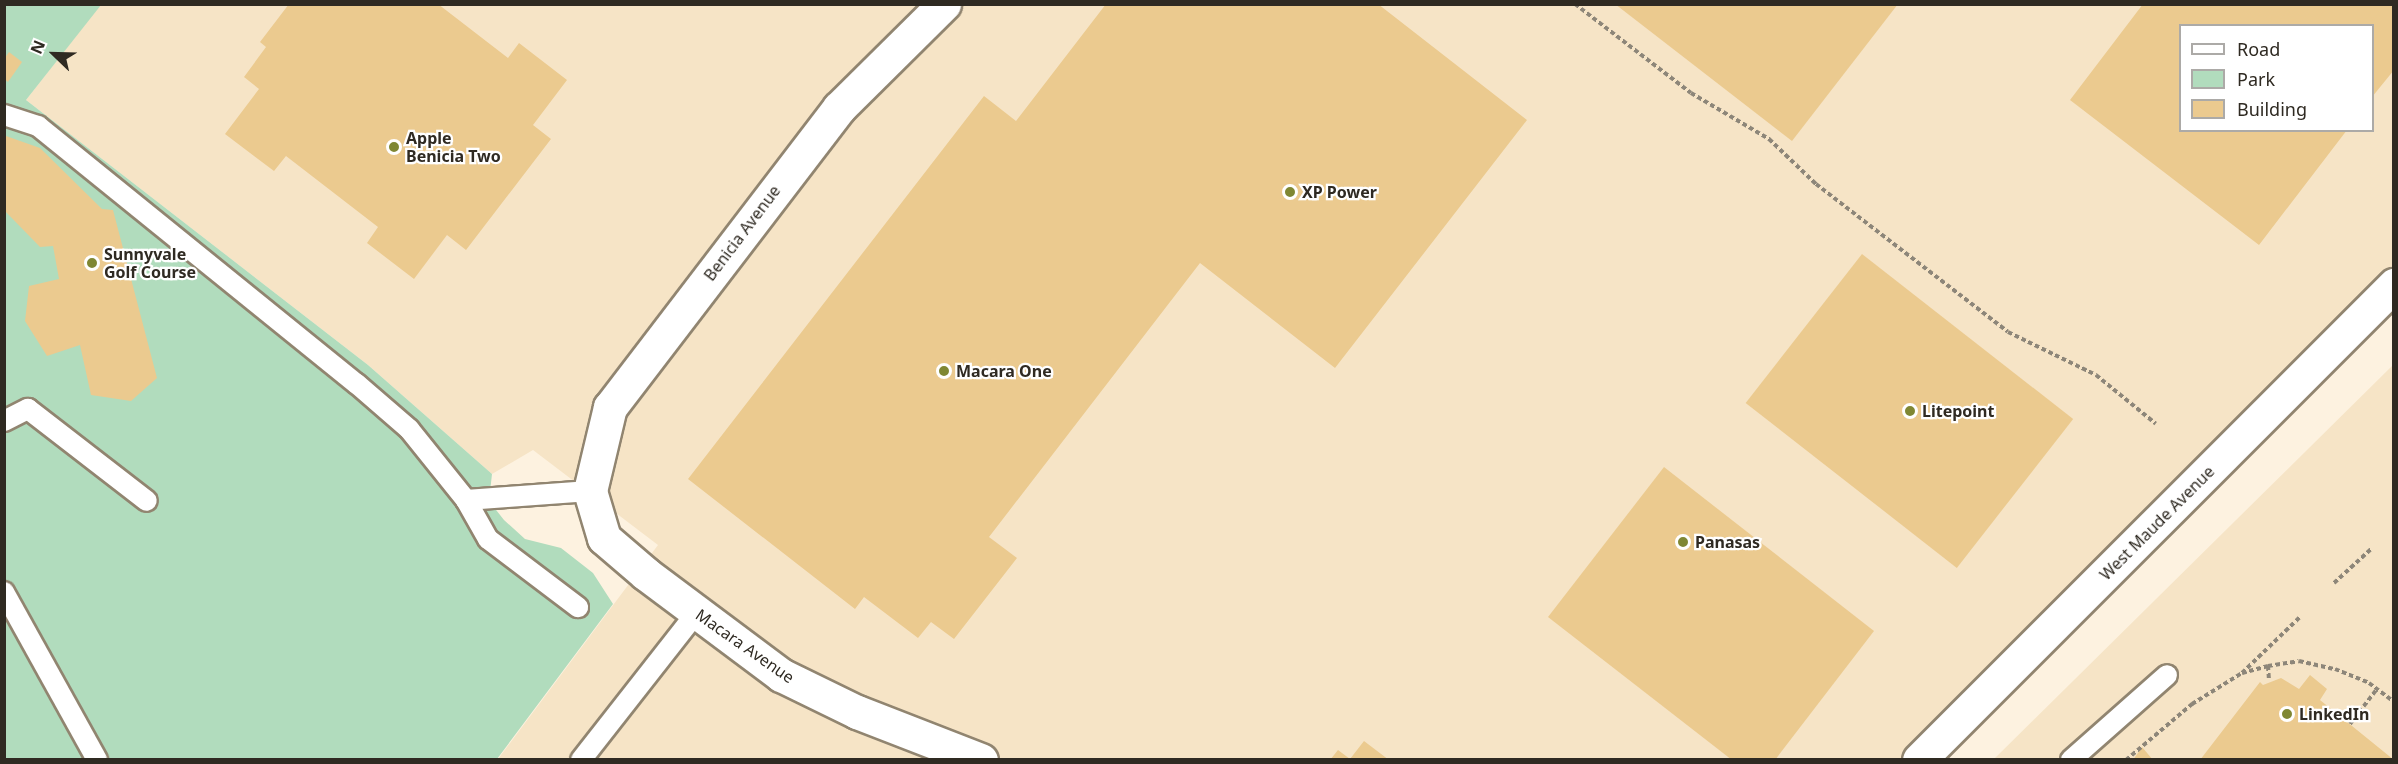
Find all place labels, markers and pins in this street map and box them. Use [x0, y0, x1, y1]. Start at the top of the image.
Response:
place label: Apple Benicia Two [406, 128, 501, 166]
marker: Apple Benicia Two [387, 140, 401, 154]
place label: XP Power [1302, 182, 1377, 202]
marker: XP Power [1283, 185, 1297, 199]
place label: Sunnyvale Golf Course [104, 244, 196, 282]
marker: Sunnyvale Golf Course [85, 256, 99, 270]
place label: Macara One [956, 361, 1052, 381]
marker: Macara One [937, 364, 951, 378]
place label: Litepoint [1922, 401, 1994, 421]
marker: Litepoint [1903, 404, 1917, 418]
place label: Panasas [1695, 532, 1760, 552]
marker: Panasas [1676, 535, 1690, 549]
place label: LinkedIn [2299, 704, 2369, 724]
marker: LinkedIn [2280, 707, 2294, 721]

